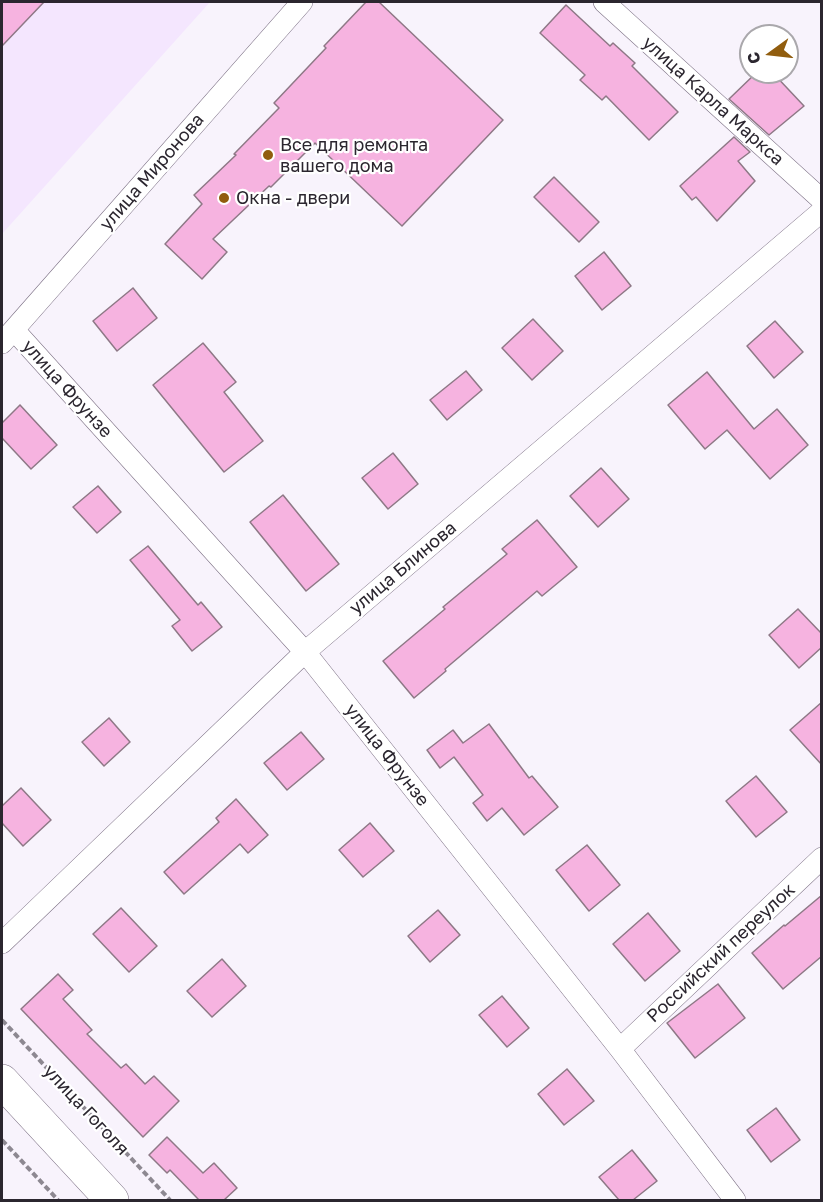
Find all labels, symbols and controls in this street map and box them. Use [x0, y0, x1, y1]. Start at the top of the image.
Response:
north arrow [739, 24, 799, 84]
street label: улица Карла Маркса [638, 32, 788, 170]
text: С [742, 50, 765, 66]
street label: улица Миронова [95, 109, 209, 235]
place label: Все для ремонта вашего дома [280, 134, 428, 176]
marker: Все для ремонта вашего дома [261, 148, 275, 162]
place label: Окна - двери [236, 187, 350, 209]
marker: Окна - двери [217, 191, 231, 205]
street label: улица Фрунзе [17, 336, 117, 442]
street label: улица Блинова [345, 517, 461, 619]
street label: улица Фрунзе [340, 699, 434, 811]
street label: Российский переулок [643, 879, 799, 1027]
street label: улица Гоголя [39, 1060, 133, 1160]

